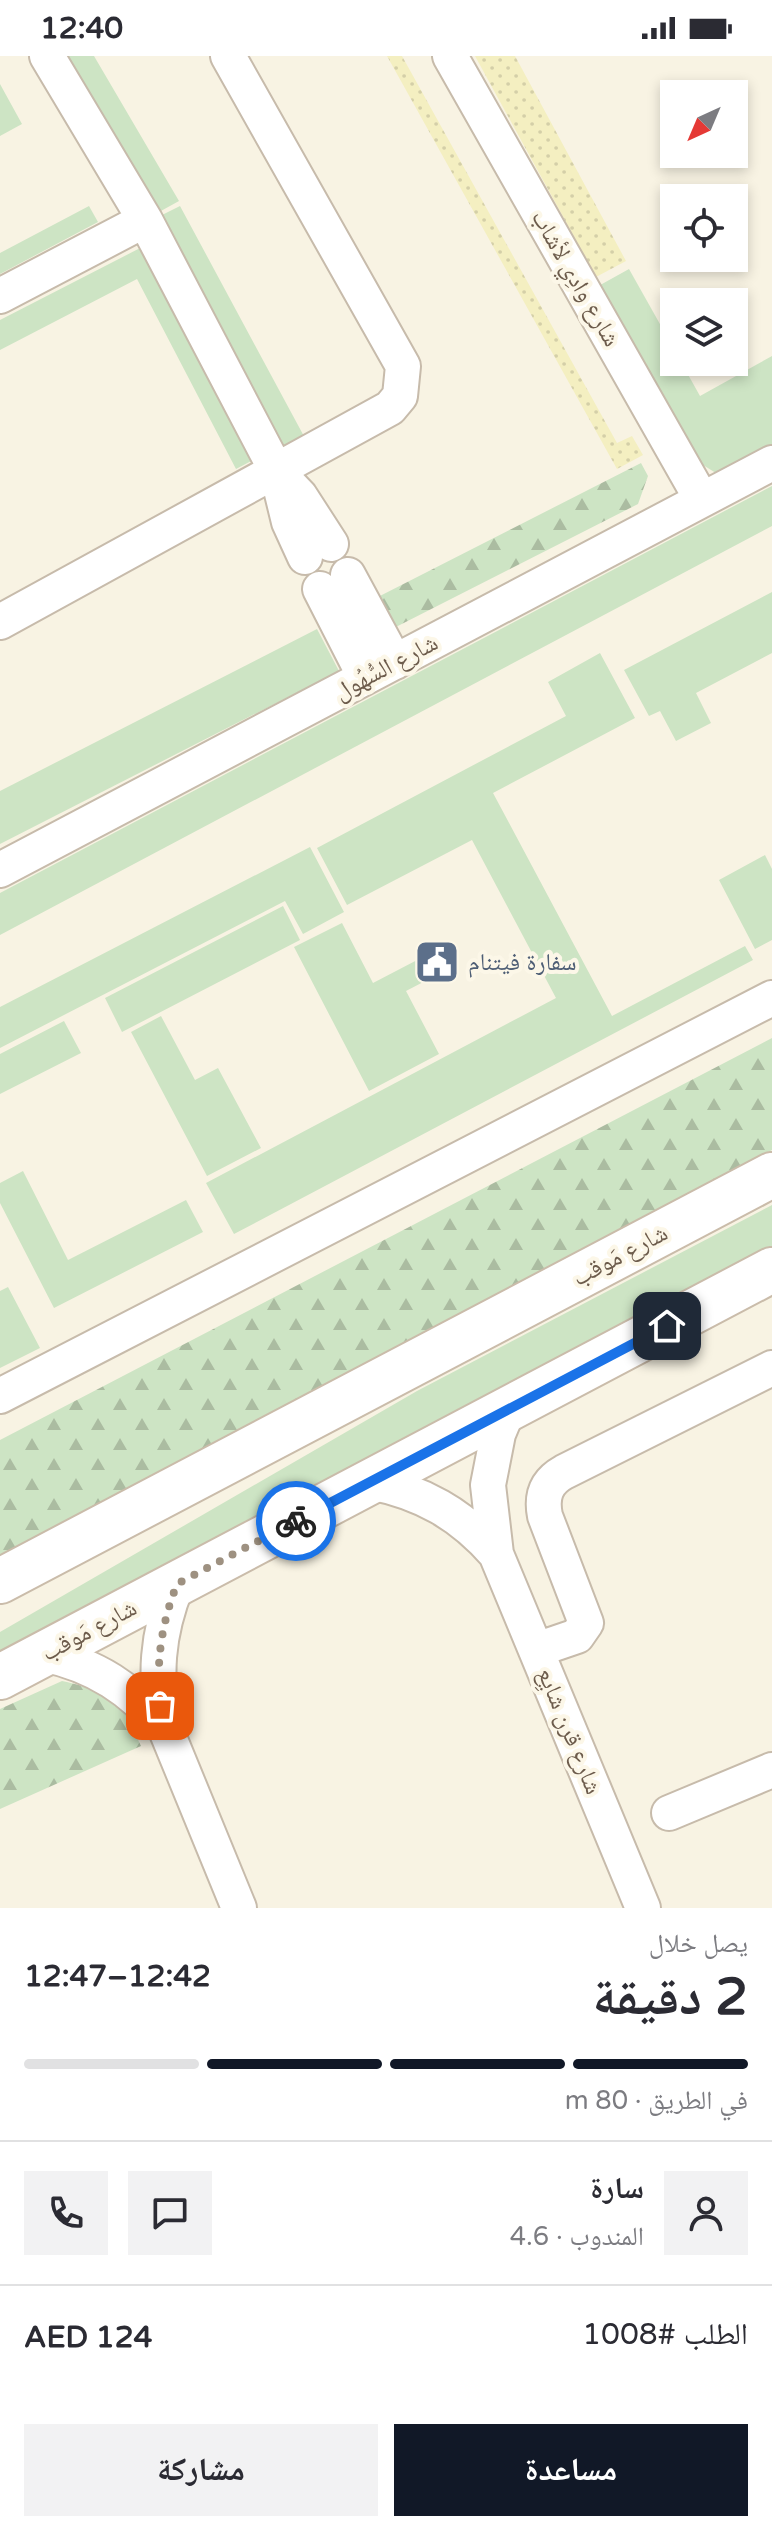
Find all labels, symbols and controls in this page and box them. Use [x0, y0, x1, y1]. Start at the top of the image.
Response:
text: 12:40 [40, 10, 123, 47]
north arrow [660, 80, 748, 168]
map controls [660, 80, 748, 376]
button: locate [660, 184, 748, 272]
street label: شارع وادِي لأشاب [521, 205, 626, 354]
button: layers [660, 288, 748, 376]
street label: شارع السُّهُول [329, 628, 443, 707]
public building icon: سفارة فيتنام [413, 938, 461, 986]
place label: سفارة فيتنام [468, 948, 577, 978]
street label: شارع مَوقب [568, 1218, 673, 1293]
pin [633, 1292, 701, 1360]
icon: home [645, 1304, 689, 1348]
courier [256, 1481, 336, 1561]
icon: bike [274, 1499, 318, 1543]
street label: شارع مَوقب [37, 1593, 142, 1668]
street label: شارع قرن شايِع [530, 1664, 608, 1799]
pin [126, 1672, 194, 1740]
icon: bag [138, 1684, 182, 1728]
text: يصل خلال [649, 1928, 748, 1959]
text: 12:42–12:47 [24, 1958, 211, 1995]
text: 2 دقيقة [593, 1966, 748, 2029]
text: في الطريق · 80 m [565, 2085, 748, 2116]
text: سارة [590, 2170, 644, 2207]
button: phone [24, 2171, 108, 2255]
button: chat [128, 2171, 212, 2255]
button: person [664, 2171, 748, 2255]
text: المندوب · 4.6 [510, 2221, 644, 2252]
text: الطلب #1008 [582, 2316, 748, 2353]
text: AED 124 [24, 2319, 152, 2356]
button: مشاركة [24, 2424, 378, 2516]
button: مساعدة [394, 2424, 748, 2516]

